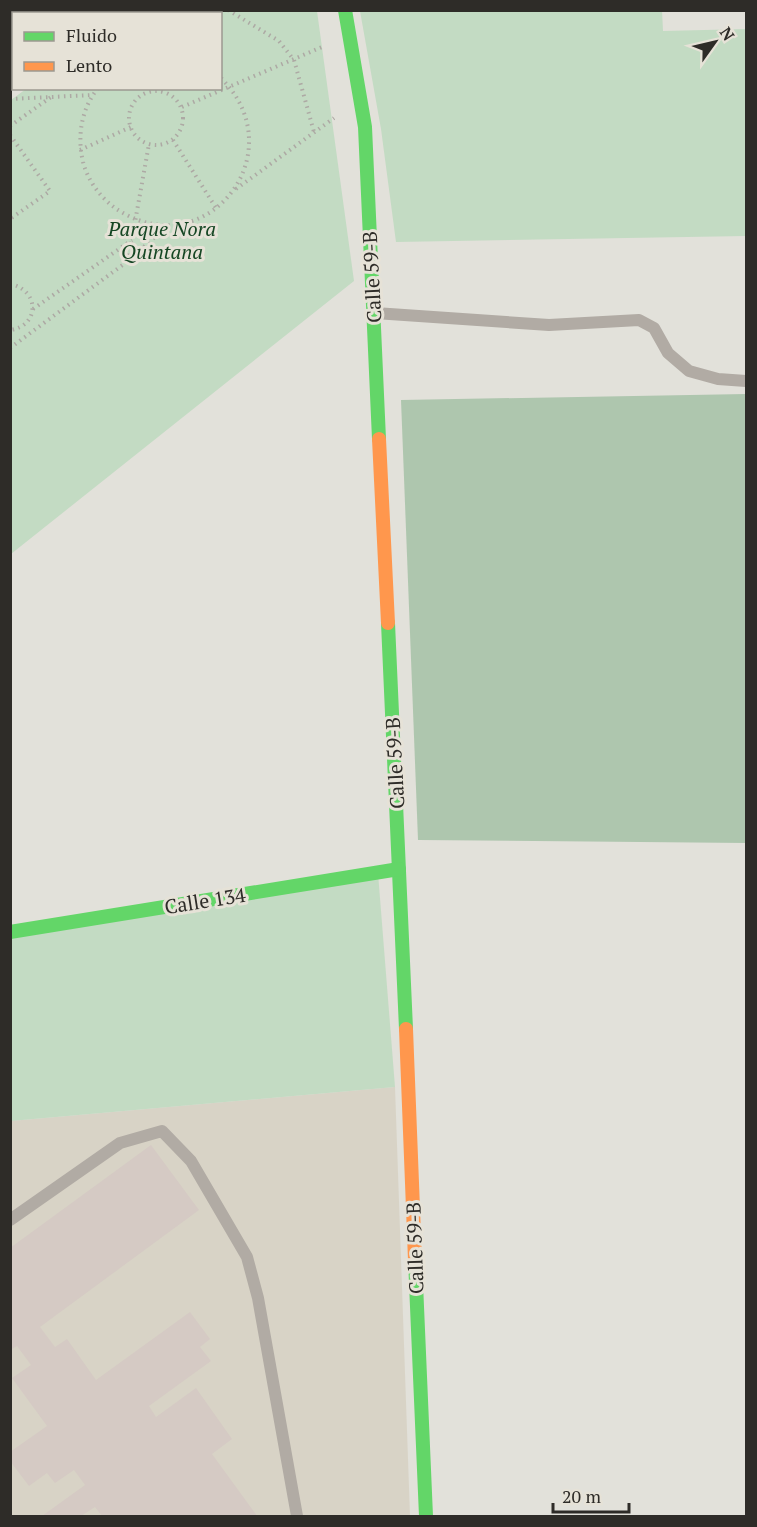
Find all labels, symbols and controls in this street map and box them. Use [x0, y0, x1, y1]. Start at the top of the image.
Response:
legend [12, 12, 222, 90]
north arrow [685, 12, 745, 72]
text: N [715, 22, 740, 45]
text: Fluido [66, 23, 117, 47]
text: Lento [66, 53, 112, 77]
park label: Parque Nora Quintana [107, 215, 216, 265]
street label: Calle 59-B [356, 230, 387, 324]
street label: Calle 59-B [379, 716, 410, 810]
street label: Calle 134 [162, 881, 248, 920]
street label: Calle 59-B [399, 1202, 430, 1294]
scale bar [553, 1476, 630, 1514]
text: 20 m [562, 1484, 602, 1508]

